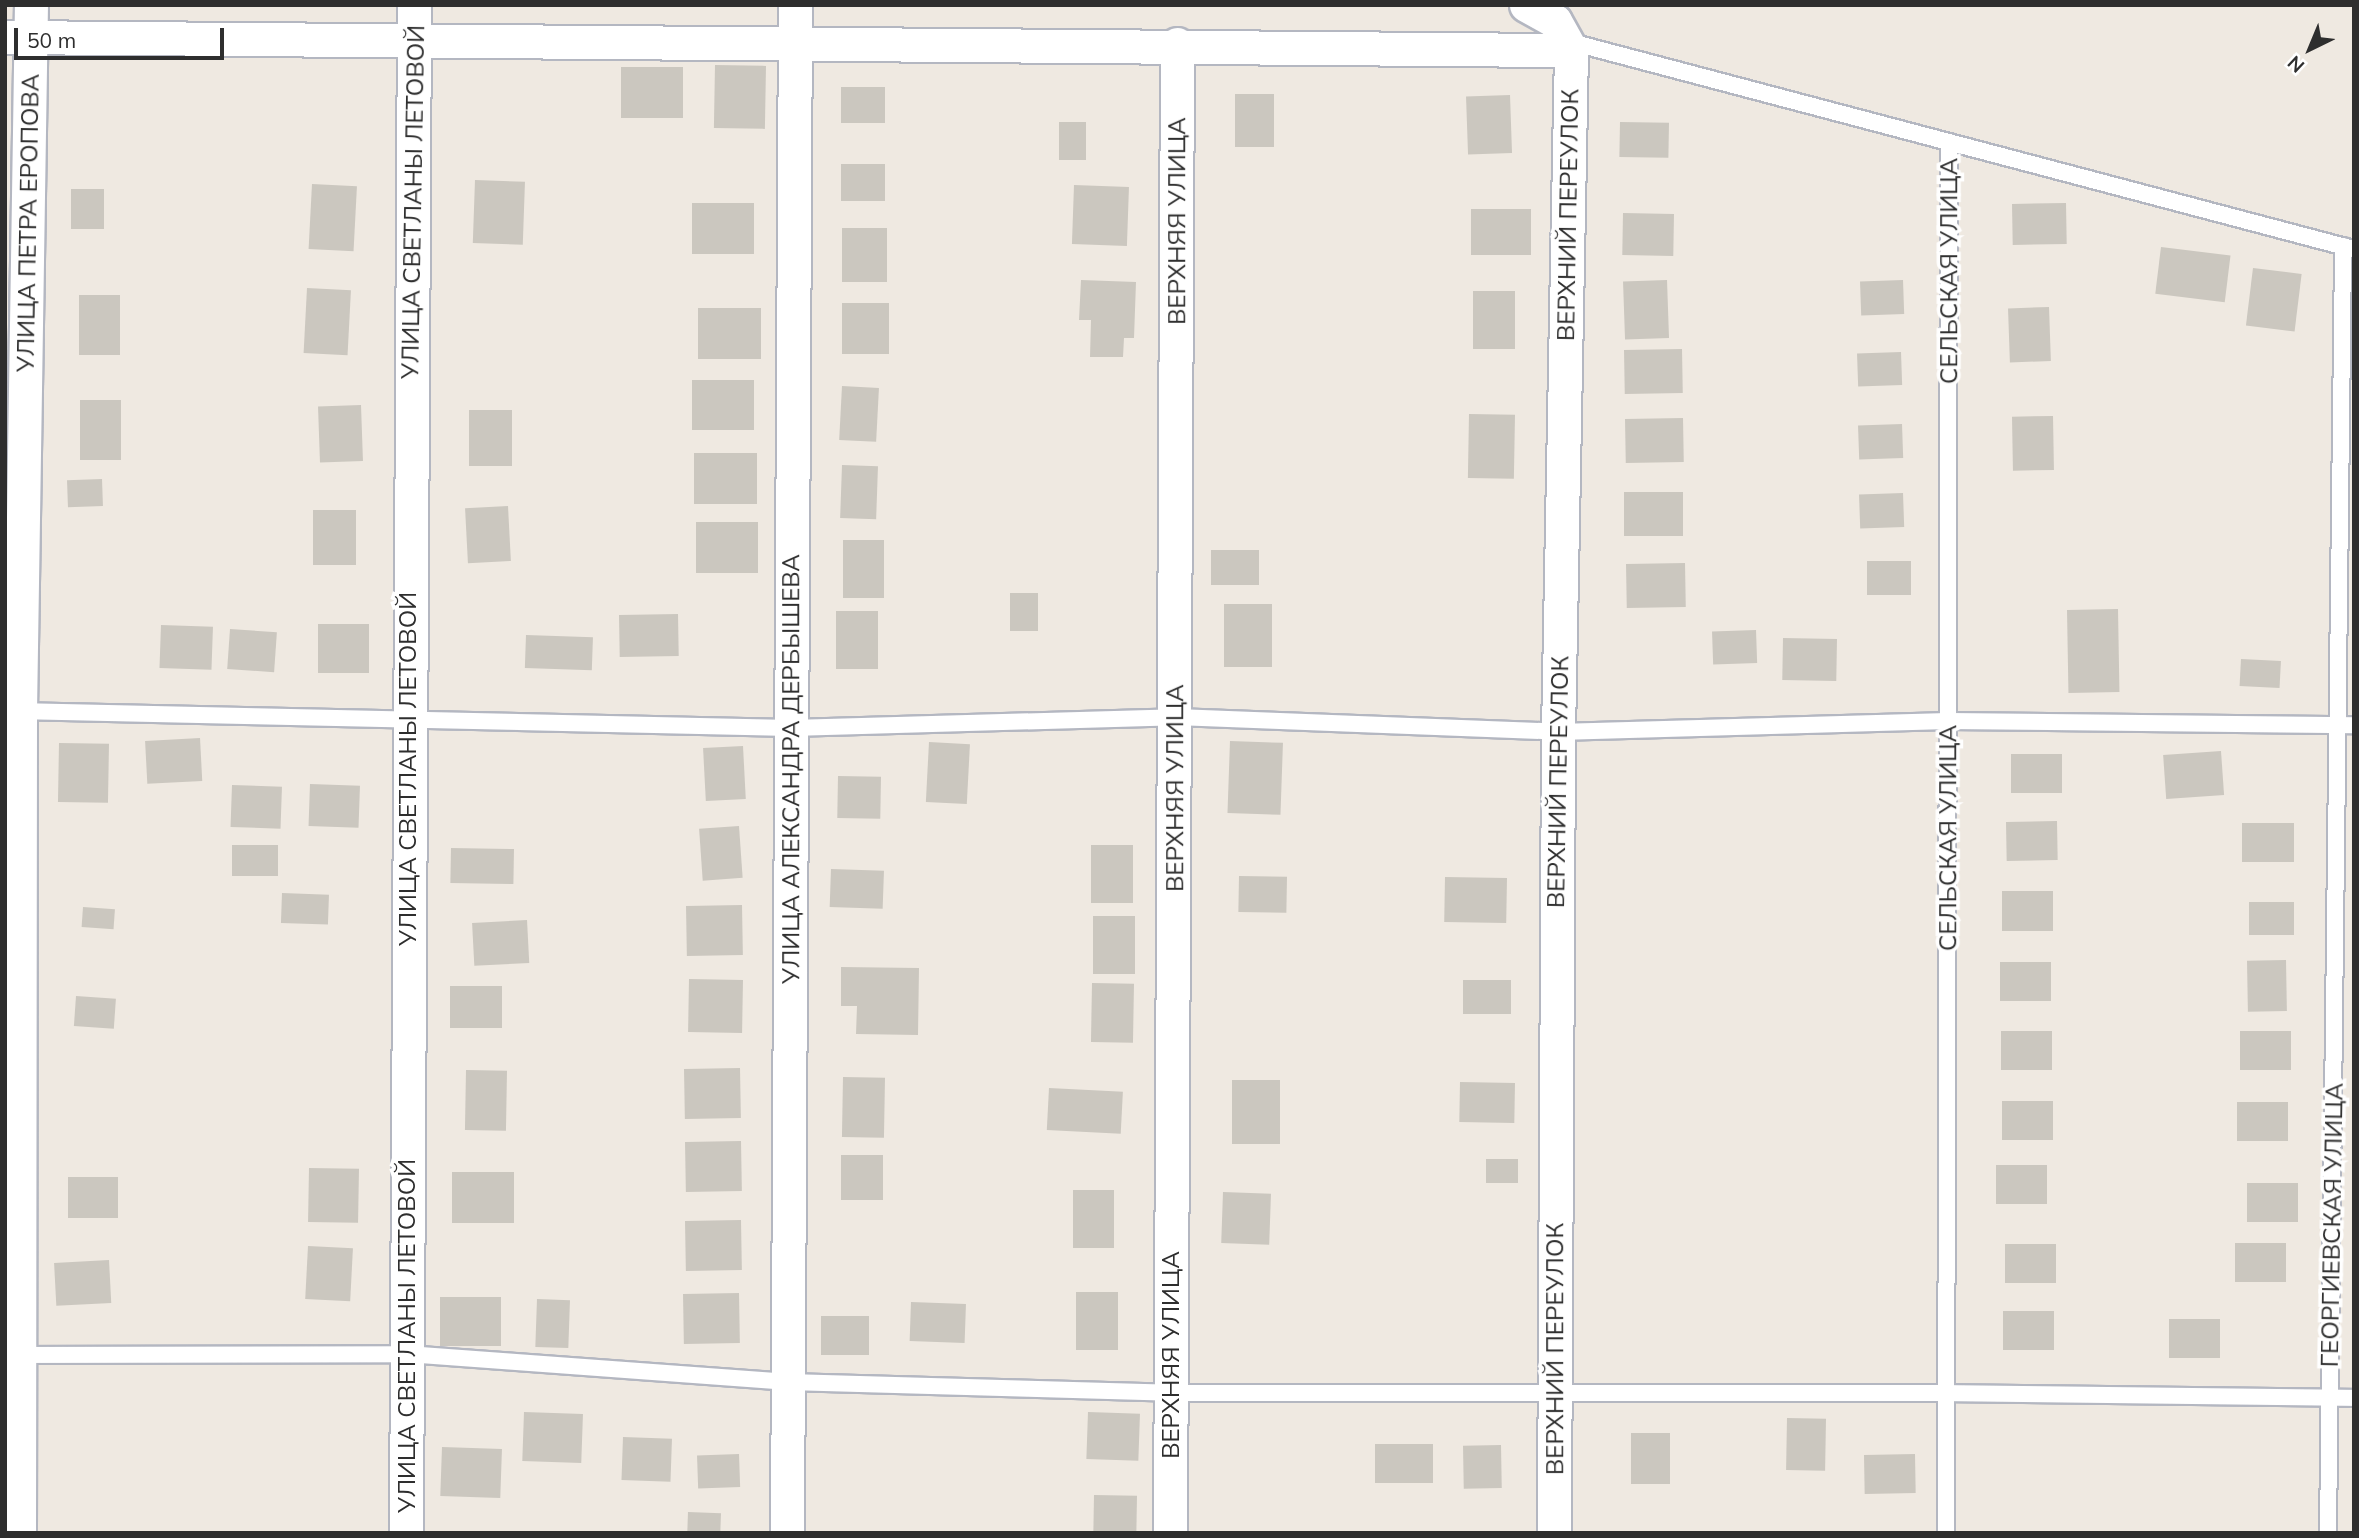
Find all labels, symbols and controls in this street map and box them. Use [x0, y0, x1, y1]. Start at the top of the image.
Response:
scale bar [18, 14, 228, 58]
north arrow [2275, 14, 2345, 84]
street label: УЛИЦА СВЕТЛАНЫ ЛЕТОВОЙ [396, 25, 430, 379]
text: 50 m [27, 27, 76, 53]
text: N [2282, 51, 2309, 78]
street label: УЛИЦА ПЕТРА ЕРОПОВА [11, 74, 45, 372]
street label: ВЕРХНИЙ ПЕРЕУЛОК [1551, 89, 1585, 341]
street label: ВЕРХНЯЯ УЛИЦА [1163, 117, 1191, 325]
street label: СЕЛЬСКАЯ УЛИЦА [1935, 158, 1963, 384]
street label: УЛИЦА АЛЕКСАНДРА ДЕРБЫШЕВА [777, 554, 805, 984]
street label: УЛИЦА СВЕТЛАНЫ ЛЕТОВОЙ [394, 592, 422, 946]
street label: ВЕРХНИЙ ПЕРЕУЛОК [1541, 656, 1575, 908]
street label: ВЕРХНЯЯ УЛИЦА [1161, 684, 1189, 892]
street label: СЕЛЬСКАЯ УЛИЦА [1934, 725, 1962, 951]
street label: ГЕОРГИЕВСКАЯ УЛИЦА [2315, 1083, 2349, 1367]
street label: УЛИЦА СВЕТЛАНЫ ЛЕТОВОЙ [393, 1159, 421, 1513]
street label: ВЕРХНИЙ ПЕРЕУЛОК [1541, 1223, 1569, 1475]
street label: ВЕРХНЯЯ УЛИЦА [1157, 1251, 1185, 1459]

